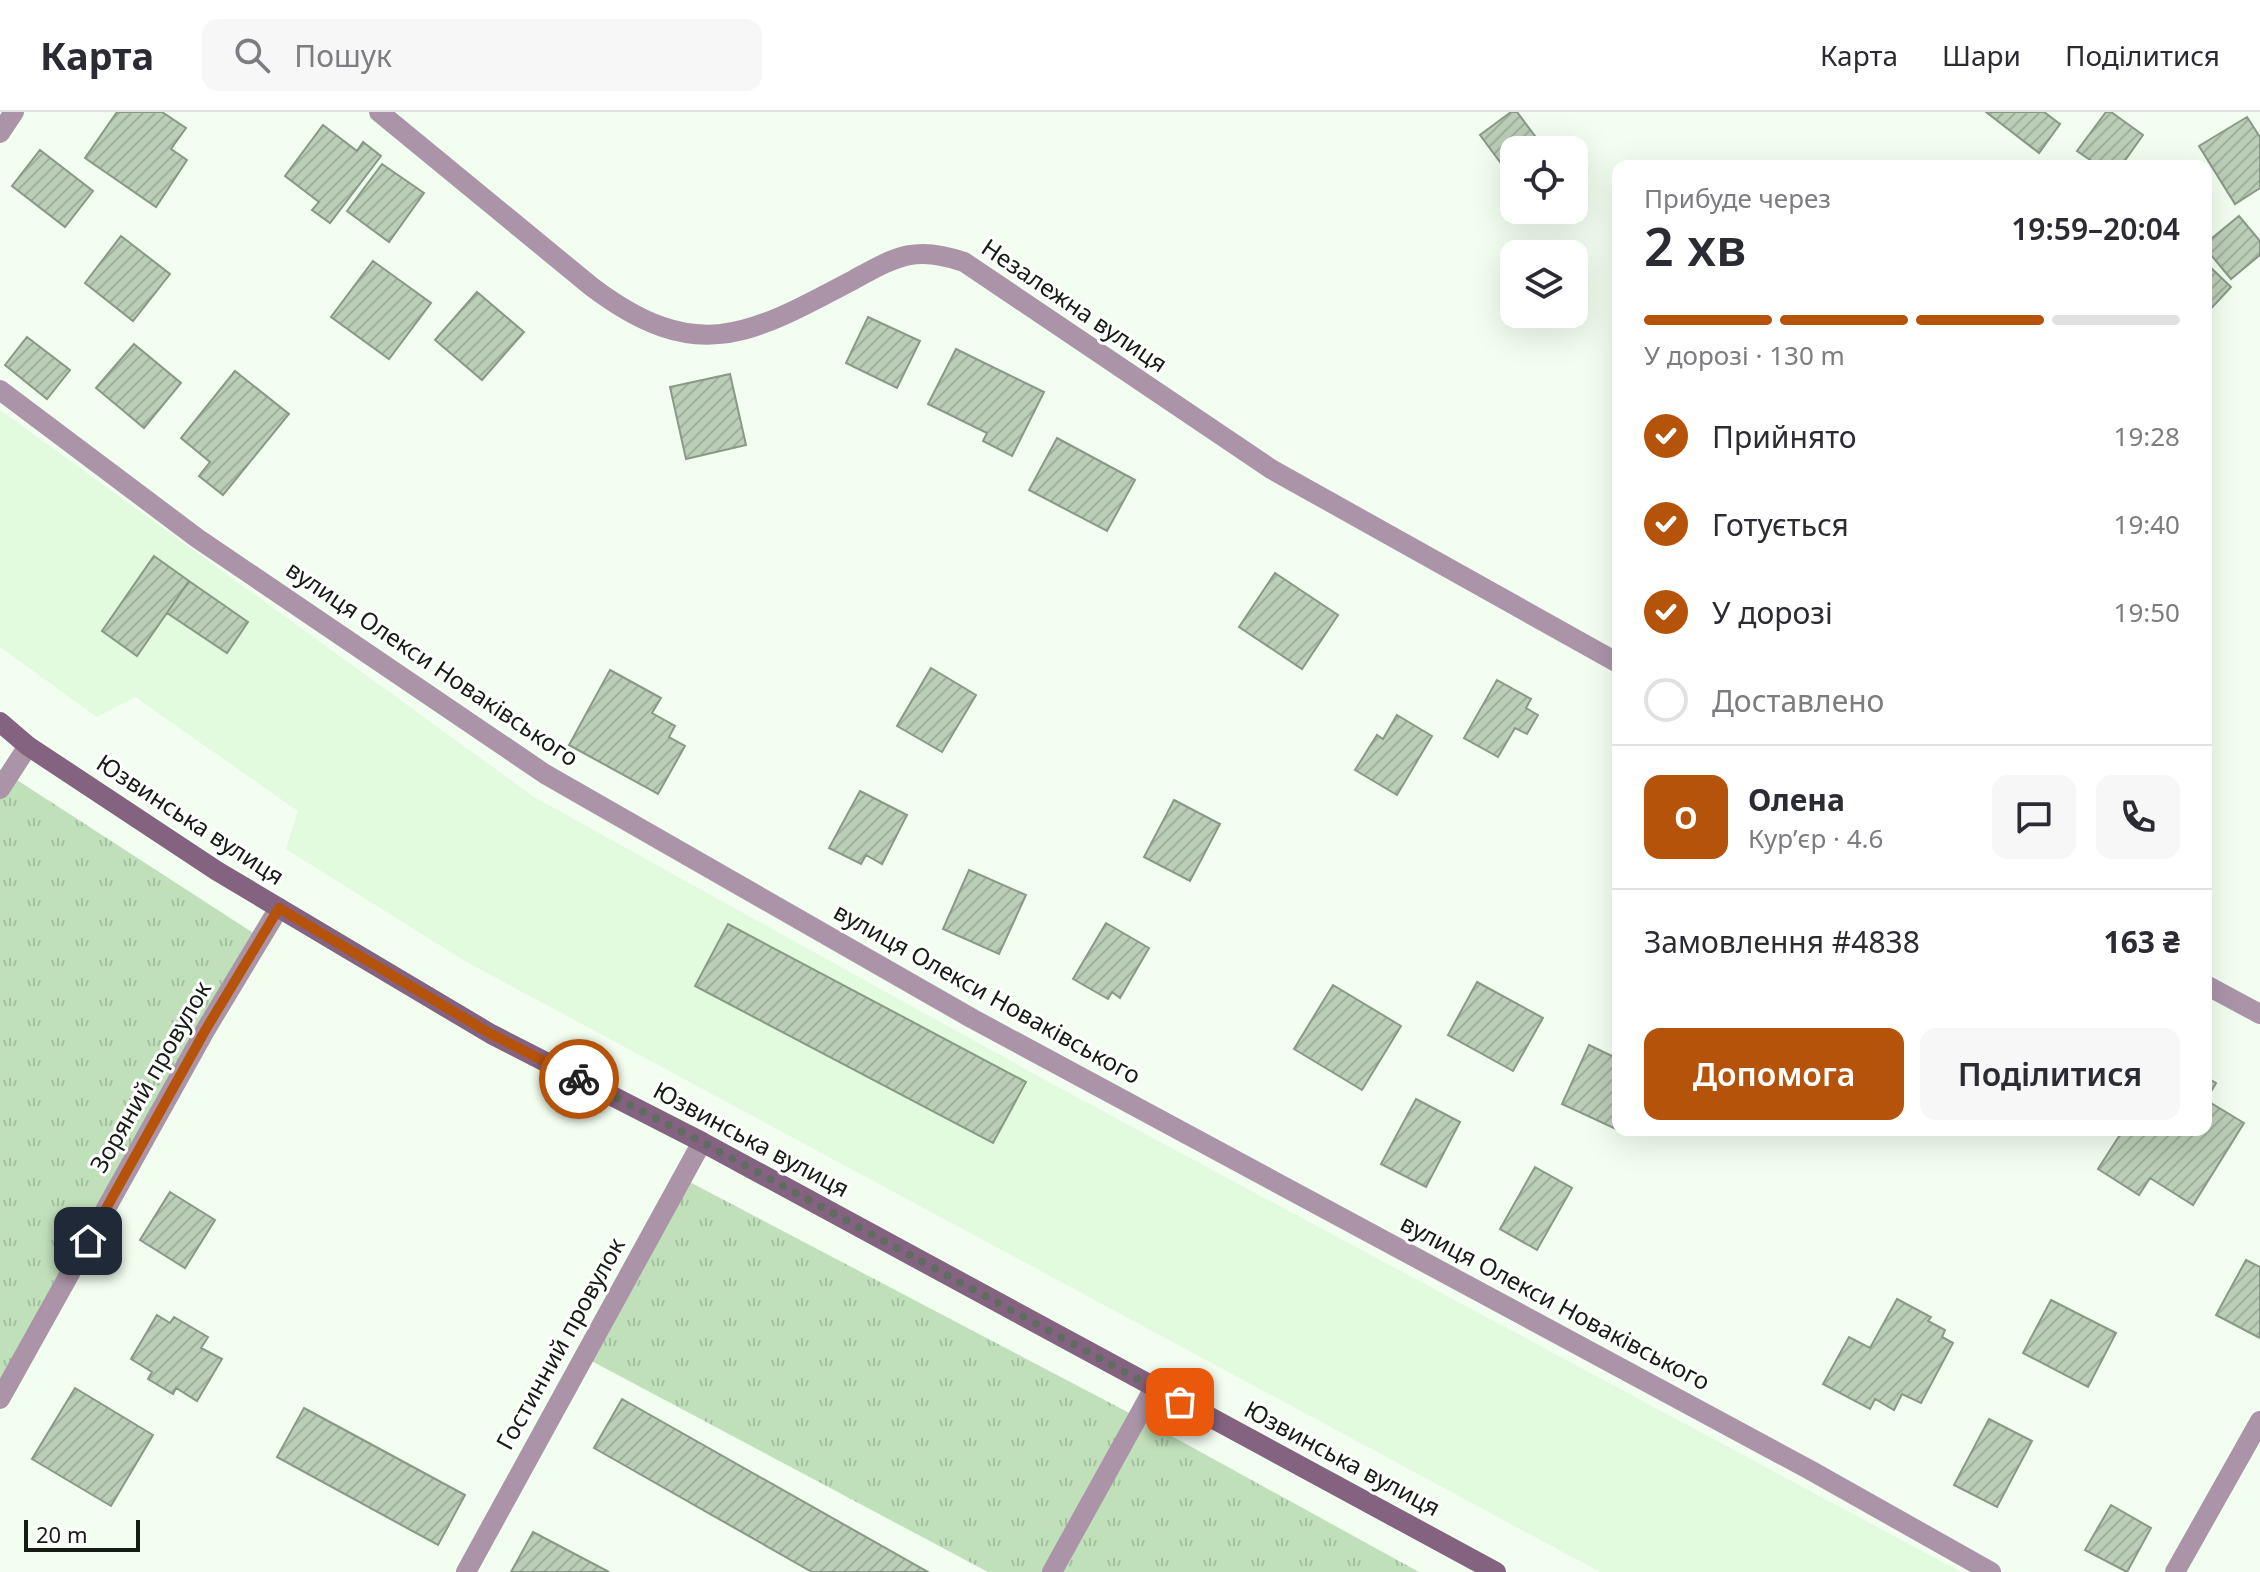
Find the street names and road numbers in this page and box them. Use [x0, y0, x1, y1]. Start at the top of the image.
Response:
street label: Незалежна вулиця [976, 230, 1174, 379]
street label: вулиця Олекси Новаківського [280, 552, 586, 773]
street label: Юзвинська вулиця [91, 746, 291, 892]
street label: вулиця Олекси Новаківського [828, 894, 1147, 1091]
street label: Зоряний провулок [81, 974, 218, 1178]
street label: Юзвинська вулиця [648, 1073, 855, 1204]
street label: вулиця Олекси Новаківського [1395, 1206, 1716, 1397]
street label: Гостинний провулок [488, 1231, 632, 1455]
street label: Юзвинська вулиця [1239, 1392, 1446, 1523]

